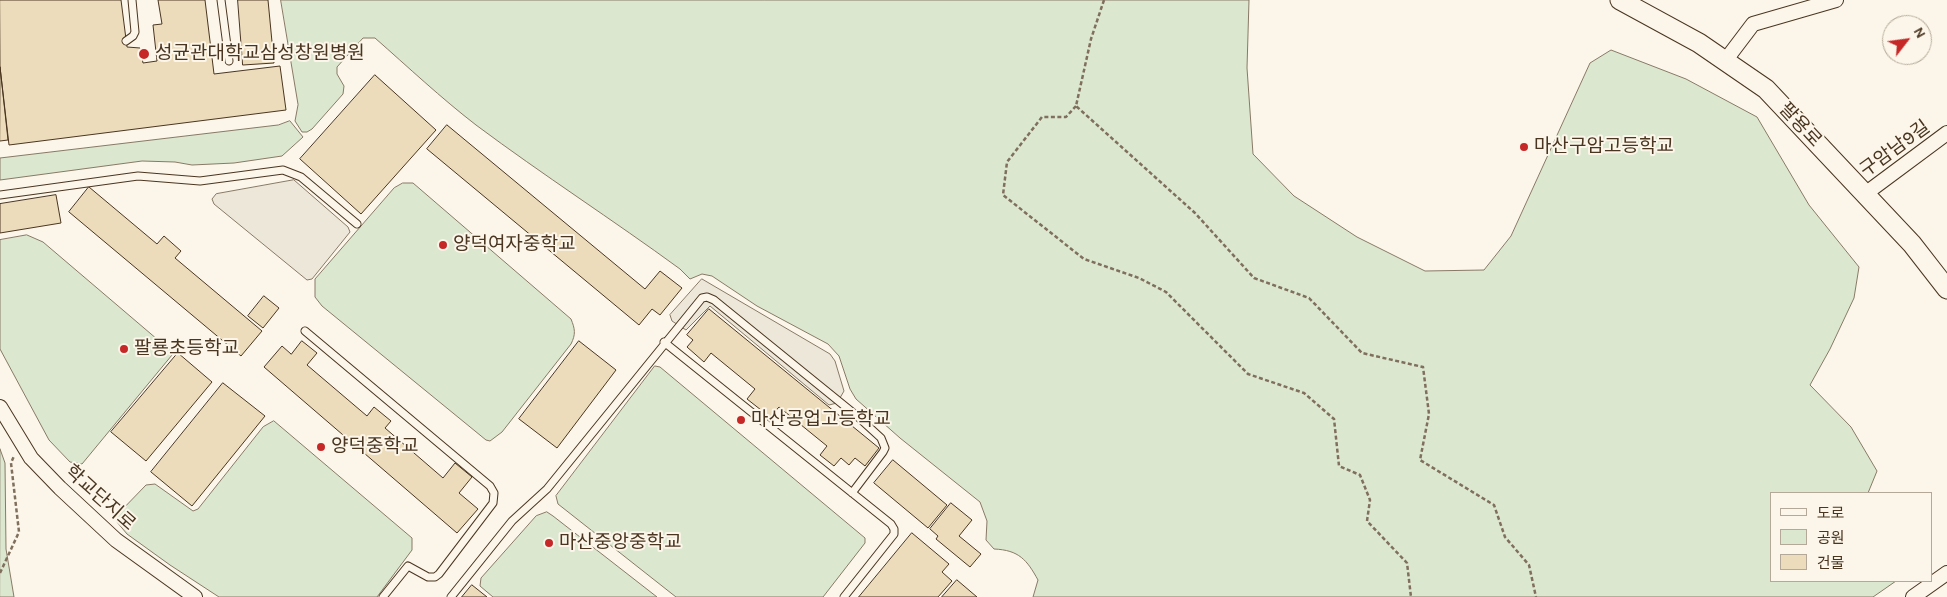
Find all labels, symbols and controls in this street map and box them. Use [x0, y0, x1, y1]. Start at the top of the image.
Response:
north arrow [1882, 15, 1932, 65]
text: N [1910, 24, 1929, 41]
place label: 성균관대학교삼성창원병원 [155, 43, 365, 65]
marker: 성균관대학교삼성창원병원 [137, 47, 151, 61]
street label: 팔용로 [1774, 98, 1826, 152]
street label: 구암남9길 [1856, 116, 1934, 182]
place label: 마산구암고등학교 [1534, 136, 1674, 158]
marker: 마산구암고등학교 [1518, 141, 1530, 153]
place label: 양덕여자중학교 [453, 234, 575, 256]
marker: 양덕여자중학교 [437, 239, 449, 251]
place label: 팔룡초등학교 [134, 338, 239, 360]
marker: 팔룡초등학교 [118, 343, 130, 355]
place label: 마산공업고등학교 [751, 409, 891, 431]
marker: 마산공업고등학교 [735, 414, 747, 426]
place label: 양덕중학교 [331, 436, 418, 458]
marker: 양덕중학교 [315, 441, 327, 453]
street label: 학교단지로 [60, 460, 140, 536]
legend [1770, 492, 1932, 582]
text: 도로 [1817, 504, 1845, 522]
text: 공원 [1817, 529, 1845, 547]
place label: 마산중앙중학교 [559, 532, 681, 554]
marker: 마산중앙중학교 [543, 537, 555, 549]
text: 건물 [1817, 554, 1845, 572]

